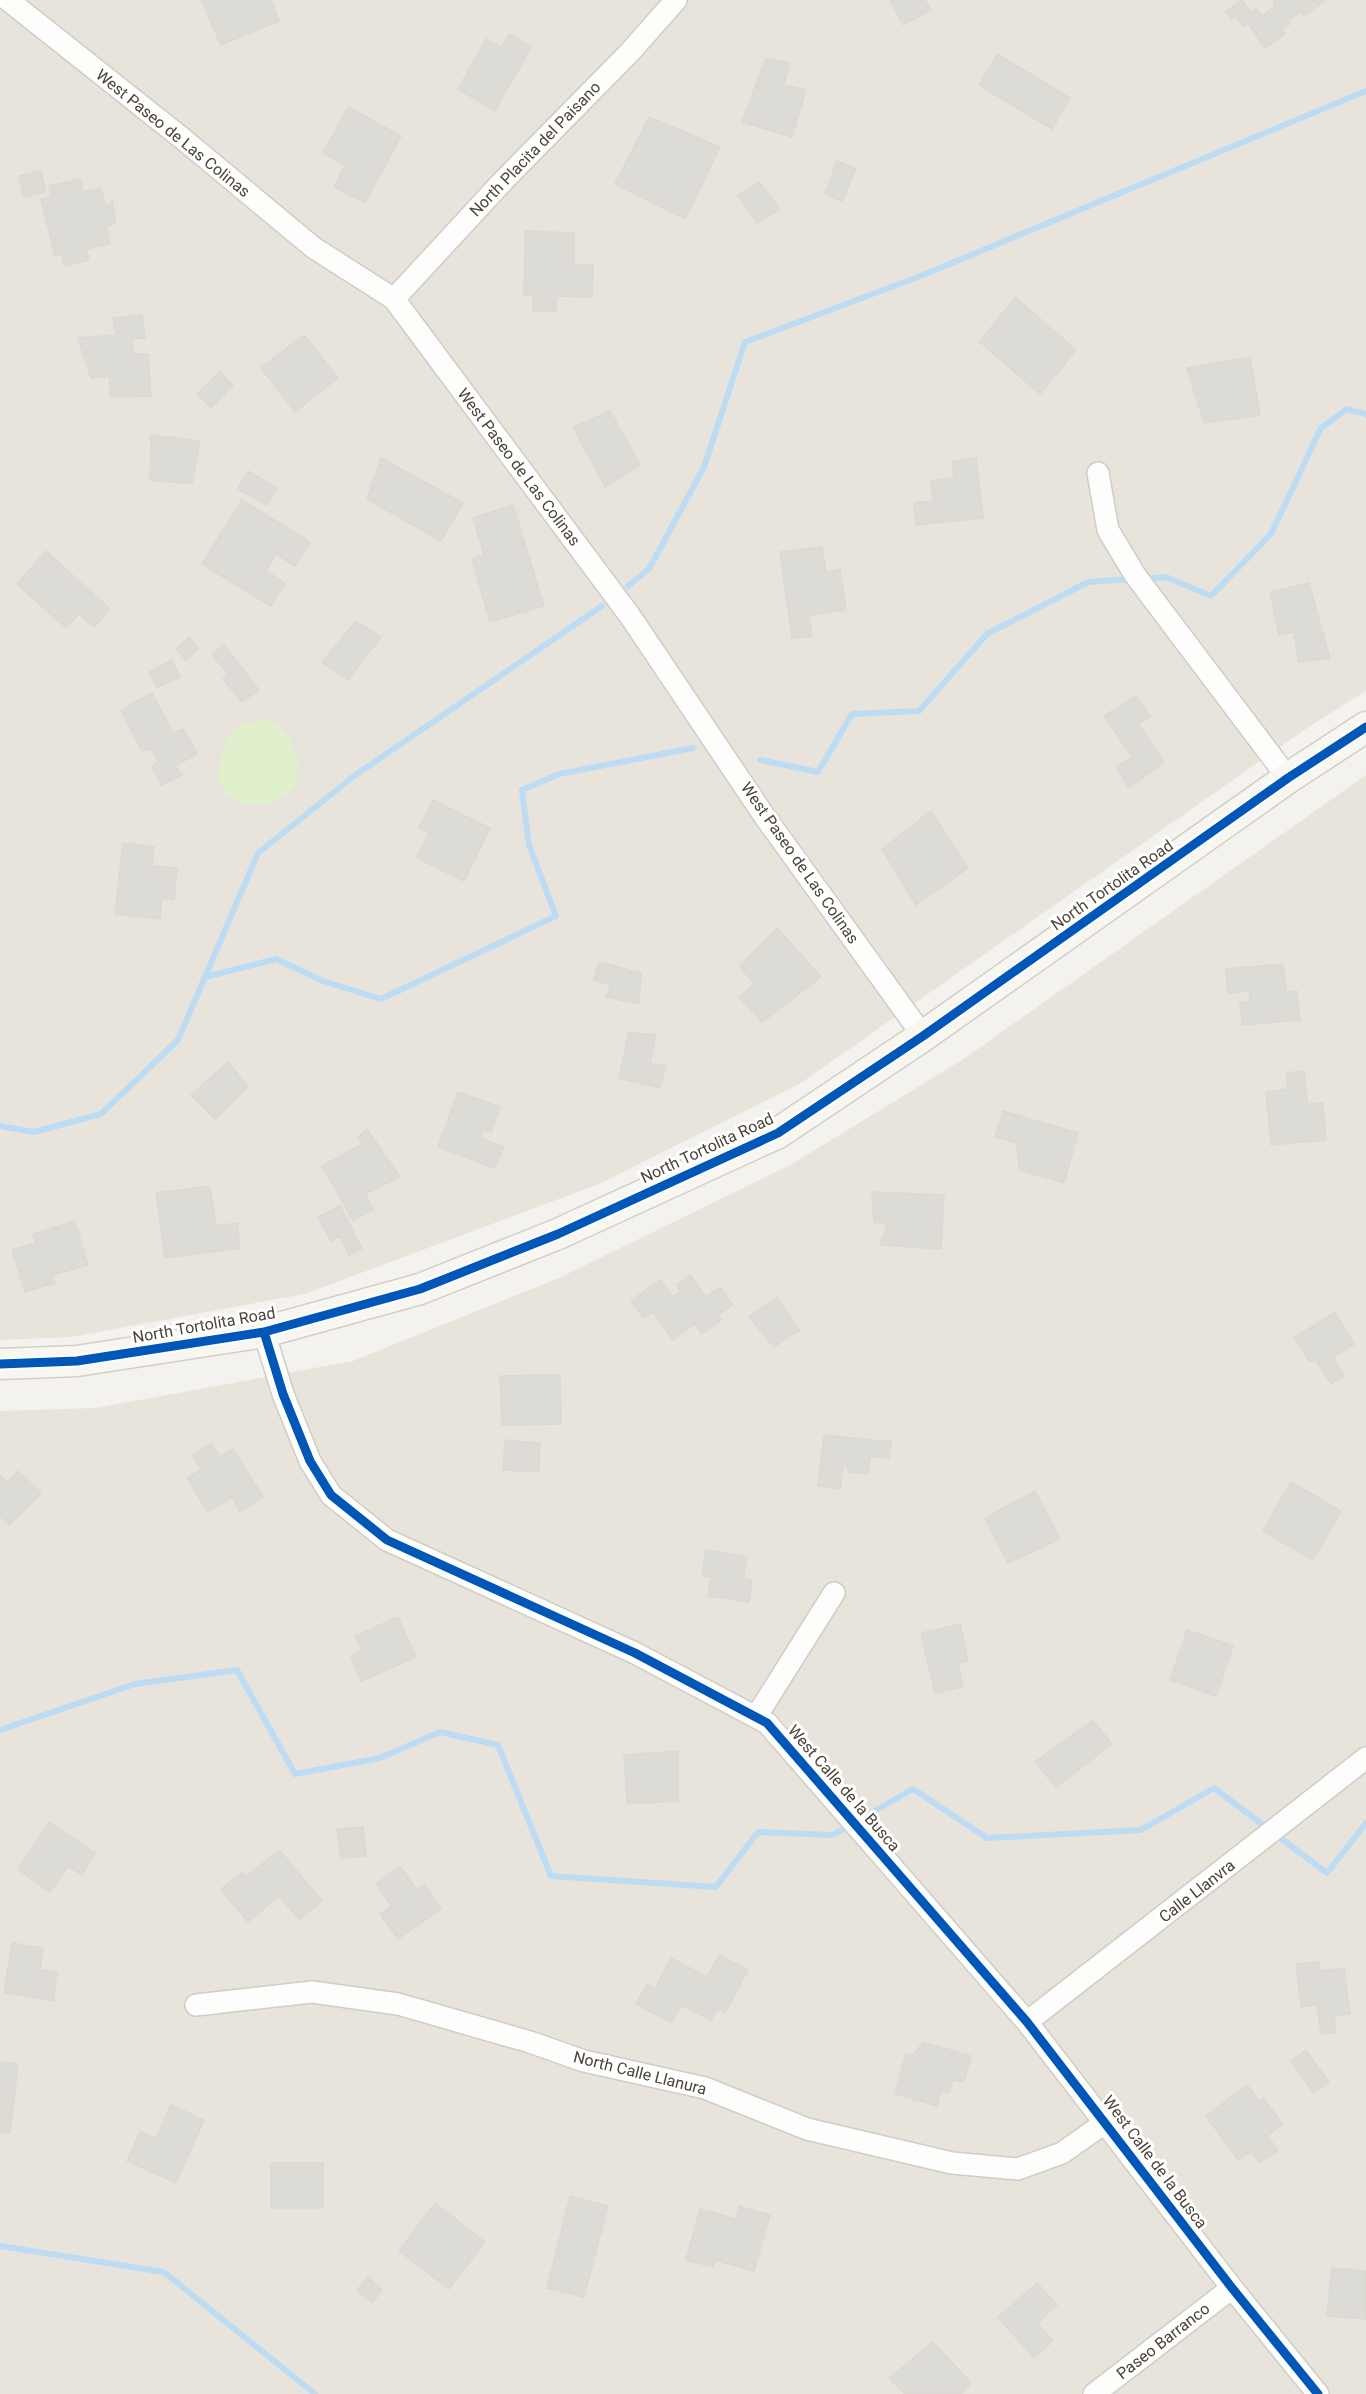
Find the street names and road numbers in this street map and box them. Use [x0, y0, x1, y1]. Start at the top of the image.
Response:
street label: West Paseo de Las Colinas [92, 65, 254, 201]
street label: North Placita del Paisano [466, 78, 604, 220]
street label: West Paseo de Las Colinas [453, 384, 585, 550]
street label: West Paseo de Las Colinas [737, 779, 863, 947]
street label: North Tortolita Road [1047, 836, 1177, 934]
street label: North Tortolita Road [638, 1109, 776, 1187]
street label: North Tortolita Road [131, 1303, 277, 1347]
street label: West Calle de la Busca [784, 1721, 904, 1855]
street label: Calle Llanvra [1155, 1856, 1239, 1926]
street label: North Calle Llanura [572, 2047, 708, 2099]
street label: West Calle de la Busca [1099, 2092, 1211, 2232]
street label: Paseo Barranco [1113, 2299, 1213, 2383]

